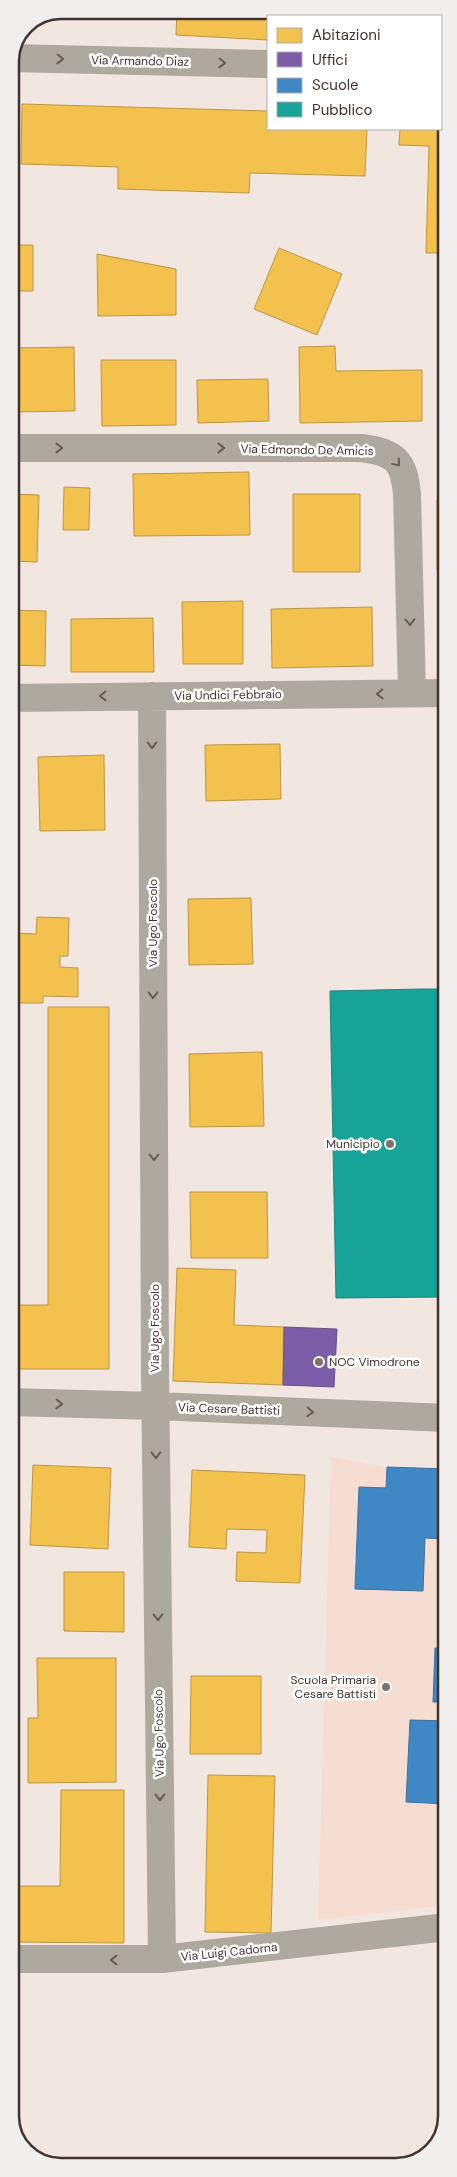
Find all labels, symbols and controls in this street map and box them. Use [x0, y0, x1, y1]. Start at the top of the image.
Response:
legend [267, 15, 442, 130]
text: Abitazioni [312, 25, 381, 45]
text: Uffici [312, 50, 348, 70]
street label: Via Armando Diaz [91, 52, 189, 70]
one-way arrow [56, 54, 64, 64]
one-way arrow [218, 57, 226, 68]
text: Scuole [312, 75, 359, 95]
text: Pubblico [312, 100, 373, 120]
street label: Via Edmondo De Amicis [240, 441, 374, 459]
one-way arrow [56, 443, 63, 453]
one-way arrow [218, 443, 226, 453]
one-way arrow [391, 457, 400, 466]
one-way arrow [405, 618, 416, 626]
street label: Via Undici Febbraio [174, 686, 282, 704]
one-way arrow [376, 689, 384, 699]
one-way arrow [99, 691, 107, 702]
one-way arrow [147, 741, 157, 749]
street label: Via Ugo Foscolo [145, 879, 161, 967]
one-way arrow [148, 991, 158, 999]
place label: Municipio [326, 1136, 380, 1152]
marker: Municipio [384, 1138, 396, 1150]
one-way arrow [149, 1154, 159, 1161]
street label: Via Ugo Foscolo [147, 1284, 163, 1372]
place label: NOC Vimodrone [329, 1354, 420, 1370]
marker: NOC Vimodrone [313, 1356, 325, 1368]
one-way arrow [55, 1398, 63, 1409]
street label: Via Cesare Battisti [178, 1399, 280, 1419]
one-way arrow [306, 1407, 314, 1418]
one-way arrow [151, 1451, 162, 1459]
one-way arrow [153, 1614, 163, 1621]
place label: Scuola Primaria Cesare Battisti [290, 1672, 376, 1702]
marker: Scuola Primaria Cesare Battisti [380, 1681, 392, 1693]
street label: Via Ugo Foscolo [150, 1689, 168, 1777]
one-way arrow [155, 1794, 165, 1801]
street label: Via Luigi Cadorna [180, 1939, 278, 1965]
one-way arrow [109, 1955, 117, 1965]

